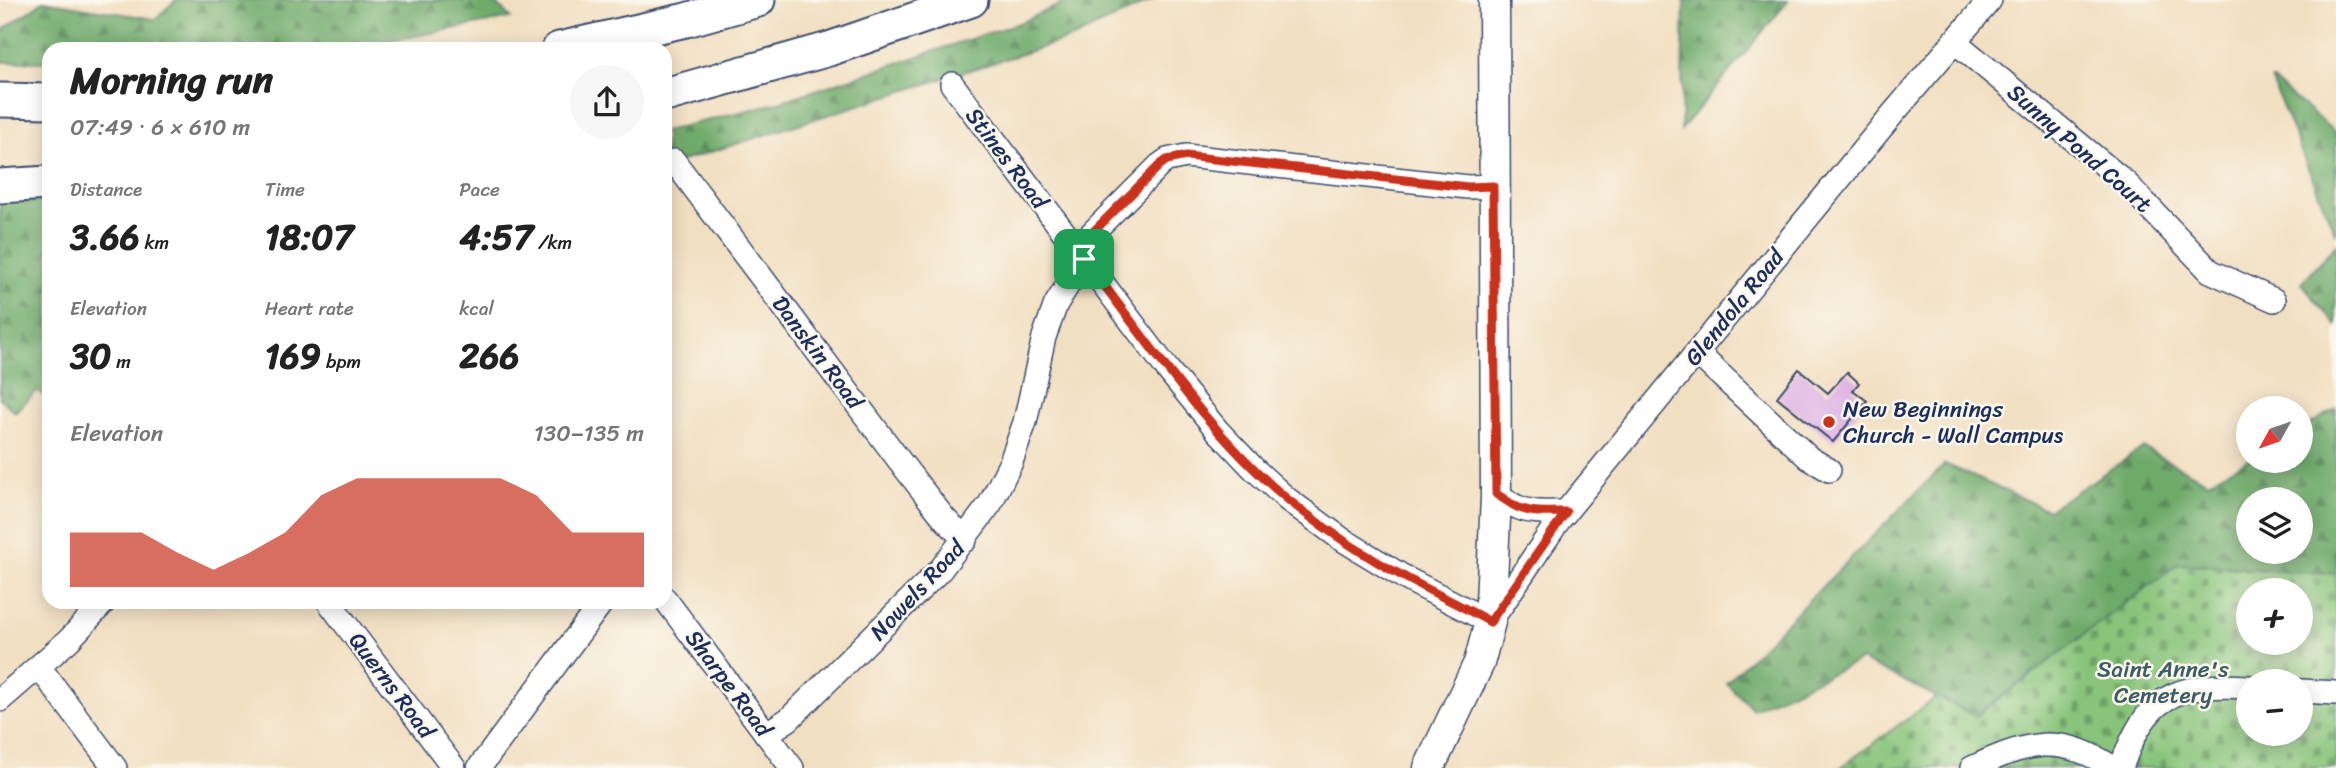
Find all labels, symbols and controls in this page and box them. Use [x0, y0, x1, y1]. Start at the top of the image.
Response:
text: Morning run [70, 47, 273, 114]
button: share [570, 65, 644, 139]
street label: Sunny Pond Court [1998, 73, 2162, 224]
street label: Stines Road [954, 98, 1060, 220]
text: 07:49 · 6 × 610 m [70, 107, 250, 148]
text: Distance [70, 173, 142, 206]
text: Time [265, 173, 305, 206]
text: Pace [459, 173, 500, 206]
text: 3.66 [70, 206, 140, 268]
text: 18:07 [265, 206, 353, 268]
text: 4:57 [459, 206, 533, 268]
text: km [140, 226, 169, 259]
text: /km [533, 226, 572, 259]
pin [1054, 229, 1114, 289]
street label: Glendola Road [1674, 238, 1796, 376]
icon: arrive [1065, 240, 1103, 278]
street label: Danskin Road [761, 286, 875, 420]
text: Elevation [70, 292, 147, 325]
text: Heart rate [265, 292, 354, 325]
text: kcal [459, 292, 494, 325]
text: 30 [70, 325, 111, 387]
text: 169 [265, 325, 321, 387]
text: 266 [459, 325, 519, 387]
text: m [111, 345, 131, 378]
text: bpm [321, 345, 361, 378]
place label: New Beginnings Church - Wall Campus [1843, 389, 2064, 456]
north arrow [2236, 396, 2314, 472]
map controls [2236, 396, 2313, 746]
text: Elevation [70, 413, 163, 454]
text: 130–135 m [534, 413, 644, 454]
marker: New Beginnings Church - Wall Campus [1821, 414, 1837, 430]
button: layers [2236, 487, 2313, 564]
street label: Nowels Road [859, 529, 977, 651]
button: + [2236, 578, 2313, 655]
street label: Sharpe Road [674, 620, 784, 748]
street label: Querns Road [338, 623, 447, 749]
park label: Saint Anne's Cemetery [2097, 649, 2229, 716]
button: − [2236, 669, 2313, 746]

